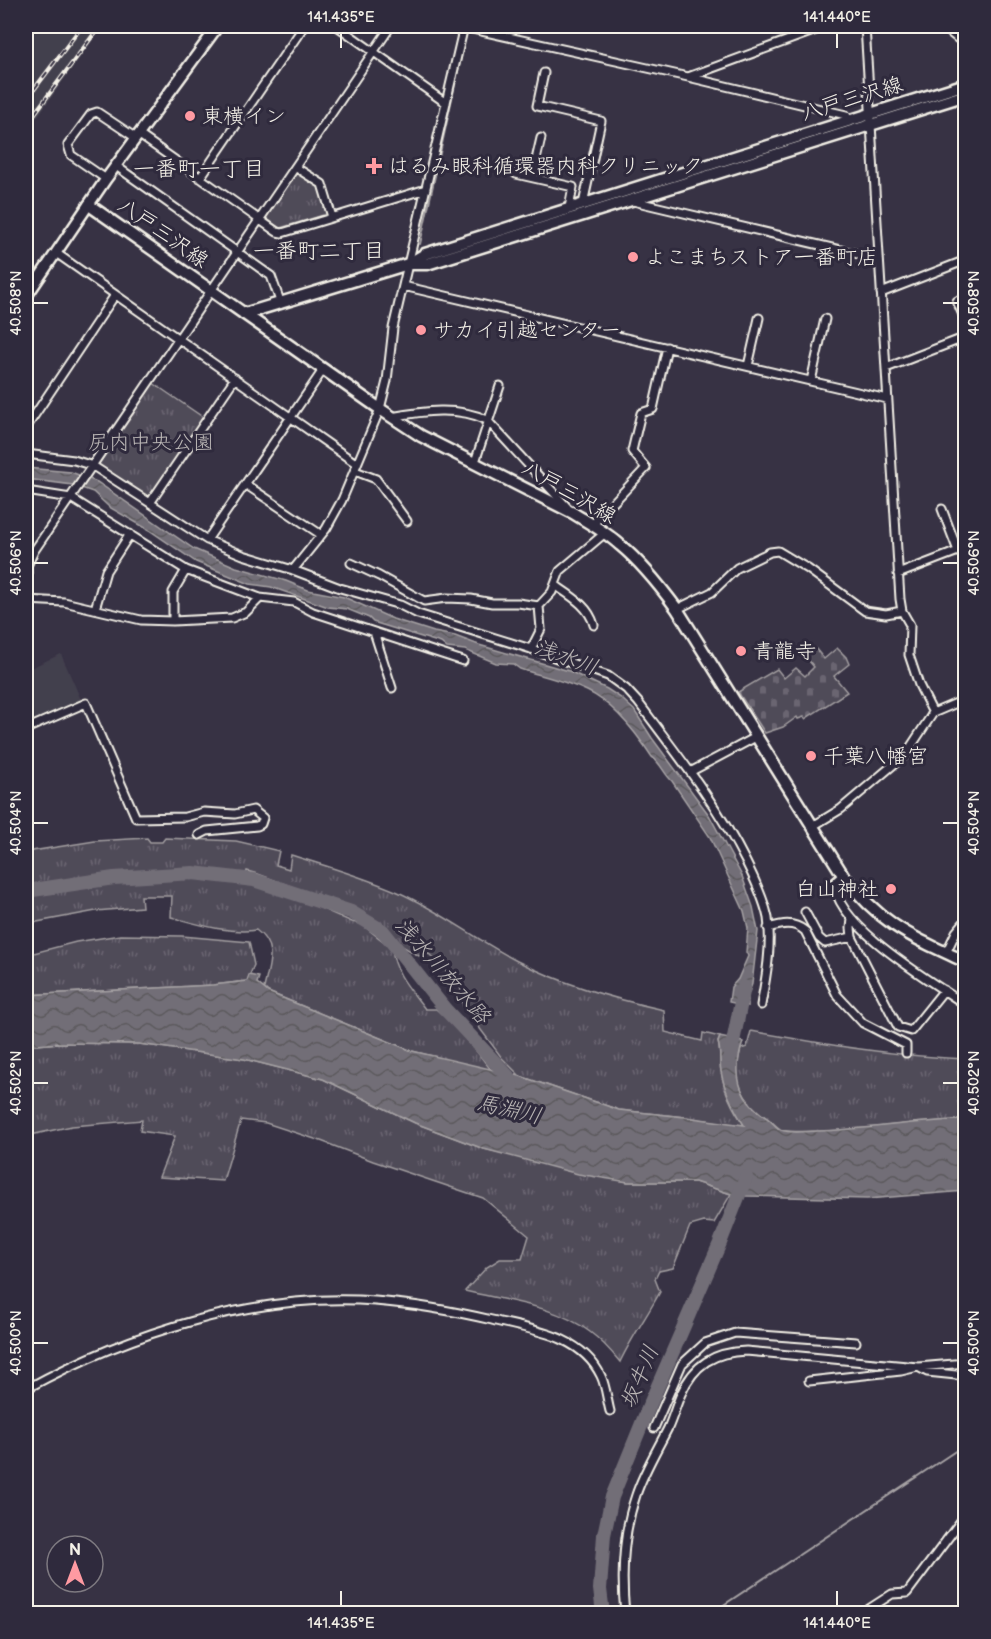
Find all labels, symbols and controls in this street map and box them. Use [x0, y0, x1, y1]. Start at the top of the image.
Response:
text: 141.435°E [307, 8, 375, 27]
text: 141.440°E [803, 8, 871, 27]
street label: 八戸三沢線 [798, 72, 906, 126]
place label: 東横イン [202, 104, 286, 129]
marker: 東横イン [183, 109, 197, 123]
place label: はるみ眼科循環器内科クリニック [388, 154, 703, 179]
district label: 一番町一丁目 [133, 156, 265, 183]
marker: はるみ眼科循環器内科クリニック [365, 157, 383, 175]
street label: 八戸三沢線 [113, 193, 213, 273]
district label: 一番町二丁目 [253, 238, 385, 265]
place label: よこまちストア一番町店 [645, 245, 878, 270]
marker: よこまちストア一番町店 [626, 250, 640, 264]
text: 40.508°N [7, 270, 26, 336]
text: 40.508°N [965, 270, 984, 336]
place label: サカイ引越センター [433, 318, 621, 343]
marker: サカイ引越センター [414, 323, 428, 337]
park label: 尻内中央公園 [88, 430, 214, 455]
street label: 八戸三沢線 [517, 455, 621, 529]
text: 40.506°N [7, 530, 26, 596]
text: 40.506°N [965, 530, 984, 596]
water label: 浅水川 [530, 634, 602, 682]
place label: 青龍寺 [753, 639, 816, 664]
marker: 青龍寺 [734, 644, 748, 658]
place label: 千葉八幡宮 [823, 744, 928, 769]
marker: 千葉八幡宮 [804, 749, 818, 763]
text: 40.504°N [7, 790, 26, 856]
text: 40.504°N [965, 790, 984, 856]
place label: 白山神社 [795, 877, 879, 902]
marker: 白山神社 [884, 882, 898, 896]
water label: 浅水川放水路 [389, 912, 497, 1031]
text: 40.502°N [7, 1051, 26, 1115]
text: 40.502°N [965, 1051, 984, 1115]
water label: 馬淵川 [474, 1089, 544, 1131]
text: 40.500°N [7, 1310, 26, 1376]
text: 40.500°N [965, 1310, 984, 1376]
water label: 坂牛川 [615, 1341, 665, 1413]
north arrow [45, 1534, 105, 1594]
text: N [69, 1541, 81, 1560]
text: 141.435°E [307, 1614, 375, 1633]
text: 141.440°E [803, 1614, 871, 1633]

